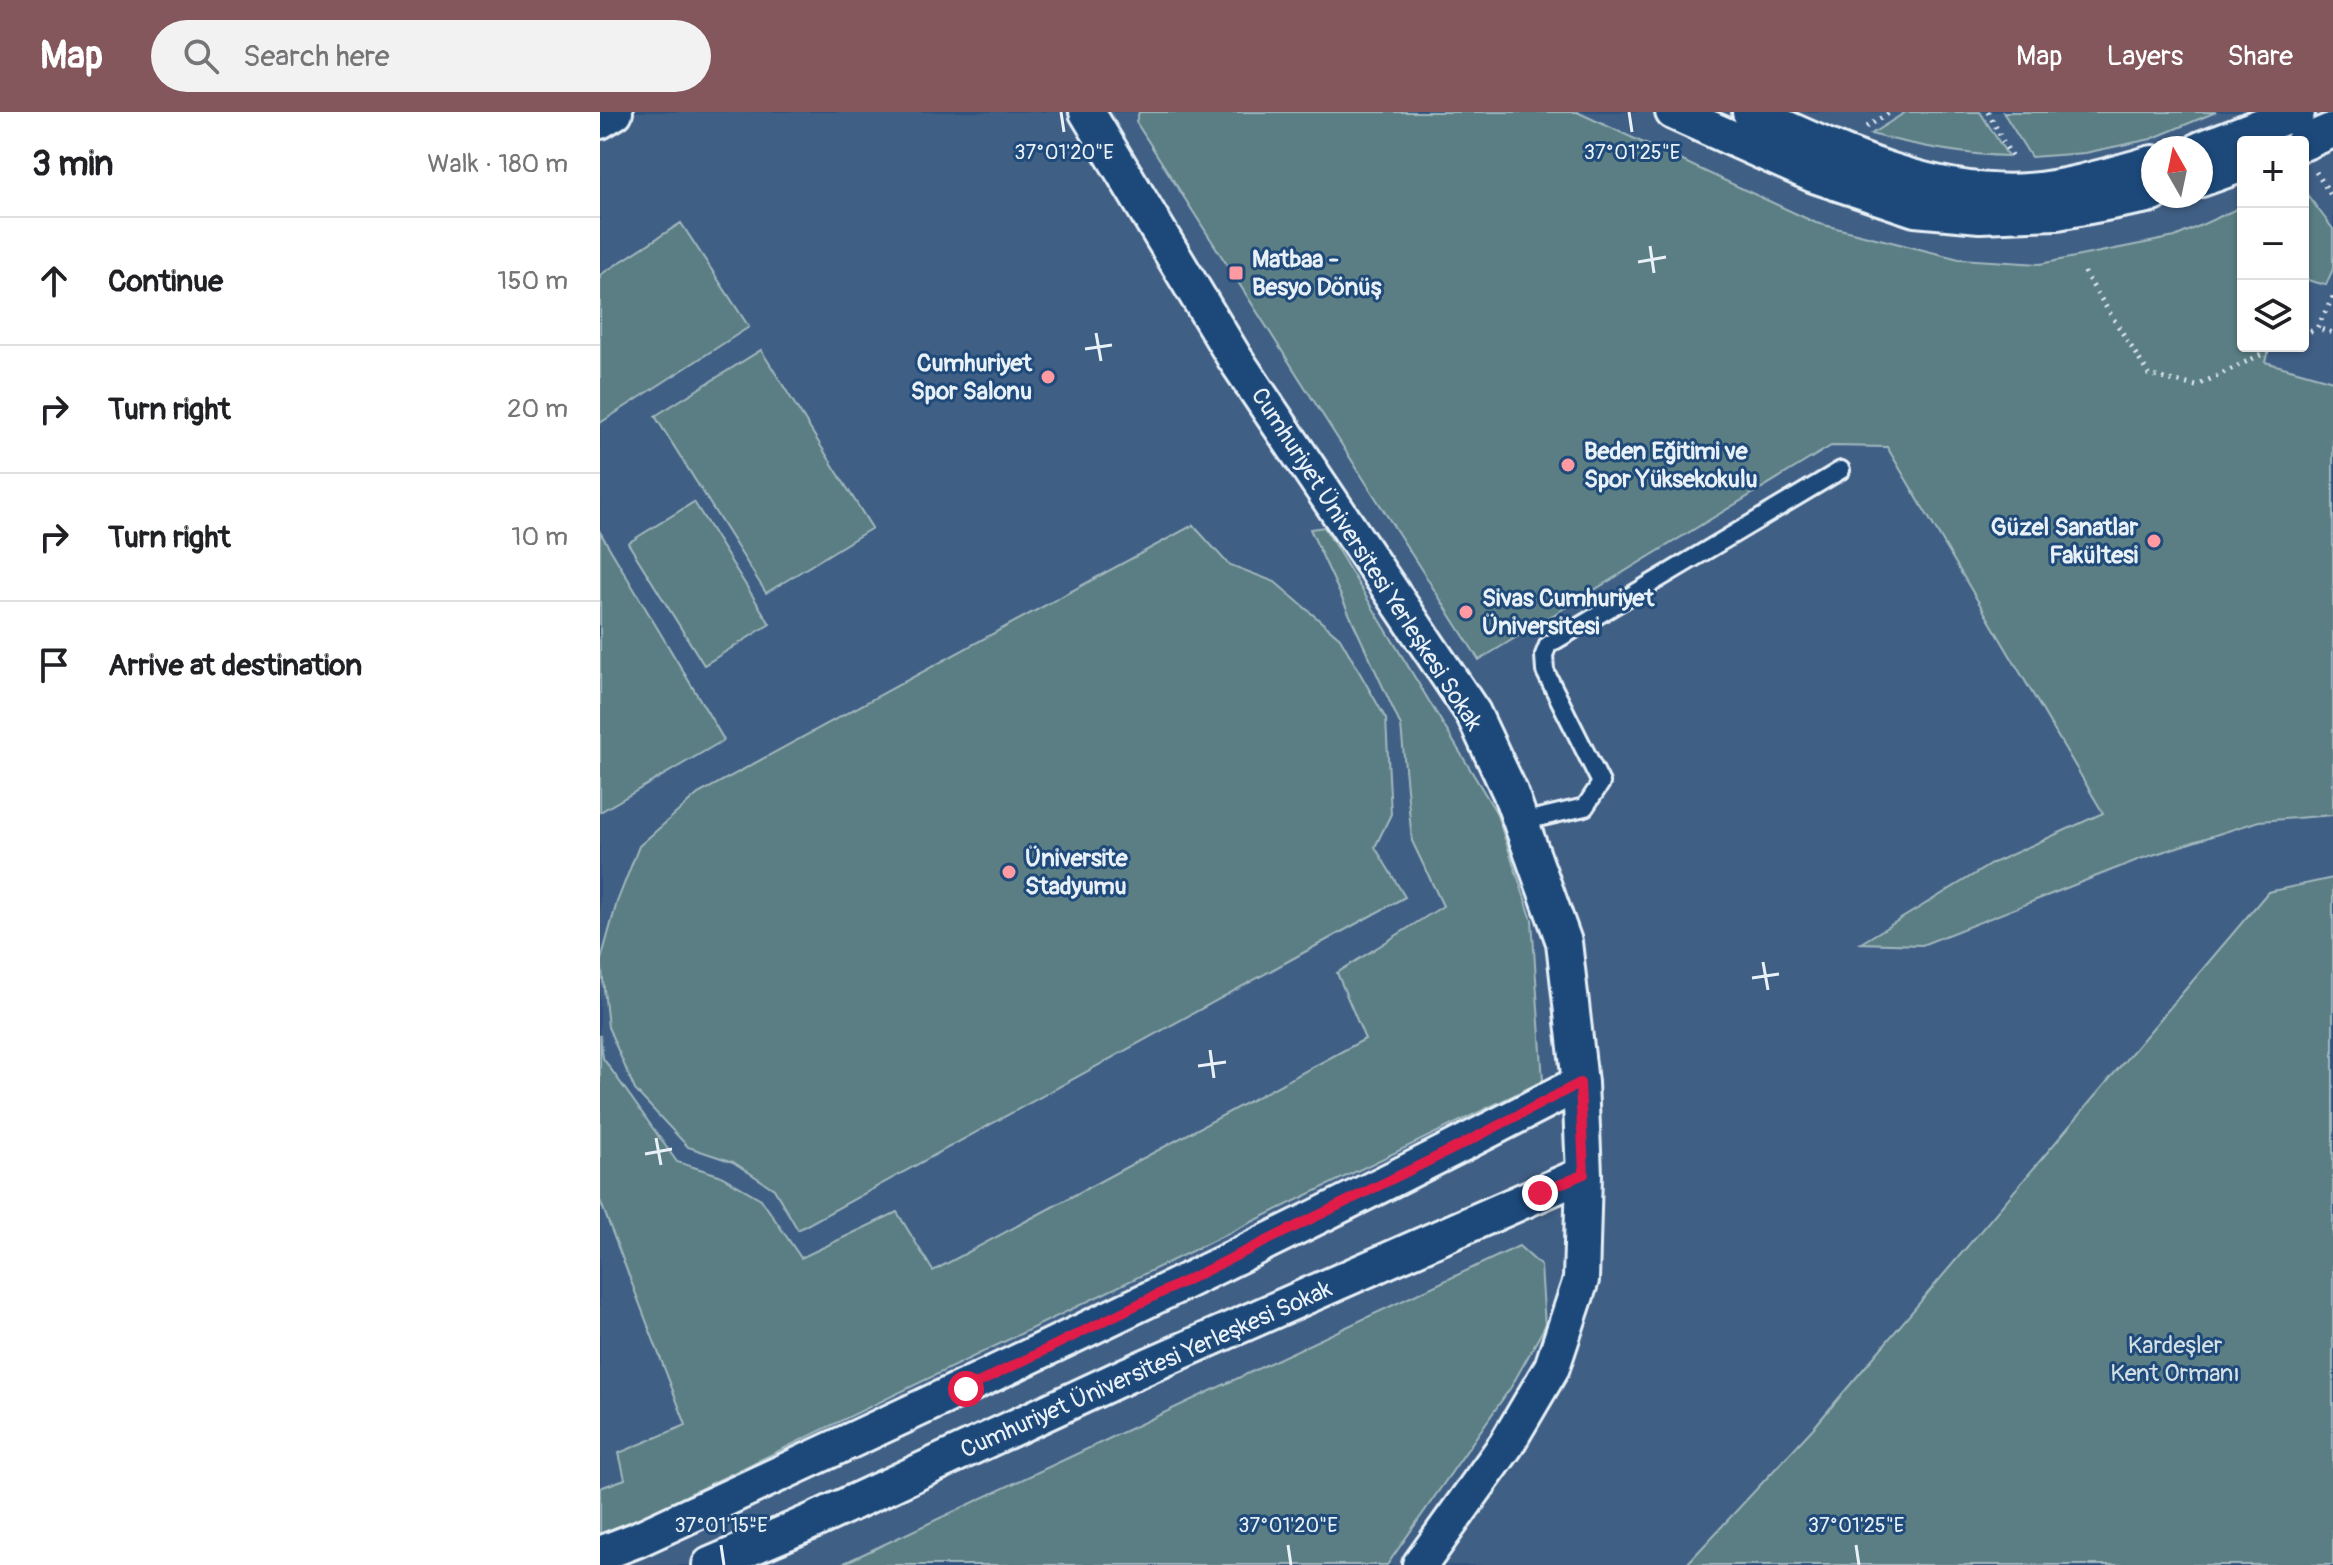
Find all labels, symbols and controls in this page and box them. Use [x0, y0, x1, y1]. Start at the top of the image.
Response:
search box [151, 20, 711, 92]
text: Map [40, 32, 103, 80]
icon: search [179, 34, 223, 78]
text: Search here [243, 38, 390, 75]
text: Map [2016, 39, 2062, 74]
text: Layers [2106, 39, 2183, 74]
text: Share [2227, 39, 2293, 74]
north arrow [2141, 136, 2213, 208]
map controls [2237, 136, 2309, 352]
button: + [2237, 136, 2309, 208]
text: 37°01'20"E [1014, 140, 1114, 165]
text: 37°01'25"E [1584, 140, 1680, 165]
text: 3 min [32, 143, 114, 186]
text: Walk · 180 m [427, 148, 568, 180]
button: − [2237, 208, 2309, 280]
place label: Matbaa - Besyo Dönüş [1252, 245, 1382, 302]
icon: ahead [32, 259, 76, 303]
text: Continue [108, 263, 223, 300]
marker: Matbaa - Besyo Dönüş [1227, 264, 1245, 282]
text: 150 m [497, 265, 568, 297]
button: layers [2237, 280, 2309, 352]
place label: Cumhuriyet Spor Salonu [911, 349, 1033, 406]
marker: Cumhuriyet Spor Salonu [1039, 368, 1057, 386]
street label: Cumhuriyet Üniversitesi Yerleşkesi Sokak [1245, 382, 1489, 736]
icon: right [32, 387, 76, 431]
text: Turn right [108, 391, 231, 428]
text: 20 m [507, 393, 568, 425]
place label: Beden Eğitimi ve Spor Yüksekokulu [1584, 437, 1758, 494]
marker: Beden Eğitimi ve Spor Yüksekokulu [1559, 456, 1577, 474]
place label: Güzel Sanatlar Fakültesi [1991, 513, 2138, 570]
icon: right [32, 515, 76, 559]
text: Turn right [108, 519, 231, 556]
text: 10 m [511, 521, 568, 553]
marker: Güzel Sanatlar Fakültesi [2145, 532, 2163, 550]
place label: Sivas Cumhuriyet Üniversitesi [1482, 584, 1655, 641]
marker: Sivas Cumhuriyet Üniversitesi [1457, 603, 1475, 621]
icon: arrive [32, 643, 76, 687]
text: Arrive at destination [108, 647, 362, 684]
place label: Üniversite Stadyumu [1025, 844, 1129, 901]
marker: Üniversite Stadyumu [1000, 863, 1018, 881]
route end [1522, 1175, 1558, 1211]
street label: Cumhuriyet Üniversitesi Yerleşkesi Sokak [956, 1274, 1336, 1465]
park label: Kardeşler Kent Ormanı [2110, 1331, 2240, 1388]
route start [948, 1371, 984, 1407]
text: 37°01'15"E [674, 1513, 768, 1538]
text: 37°01'20"E [1238, 1513, 1338, 1538]
text: 37°01'25"E [1808, 1513, 1904, 1538]

